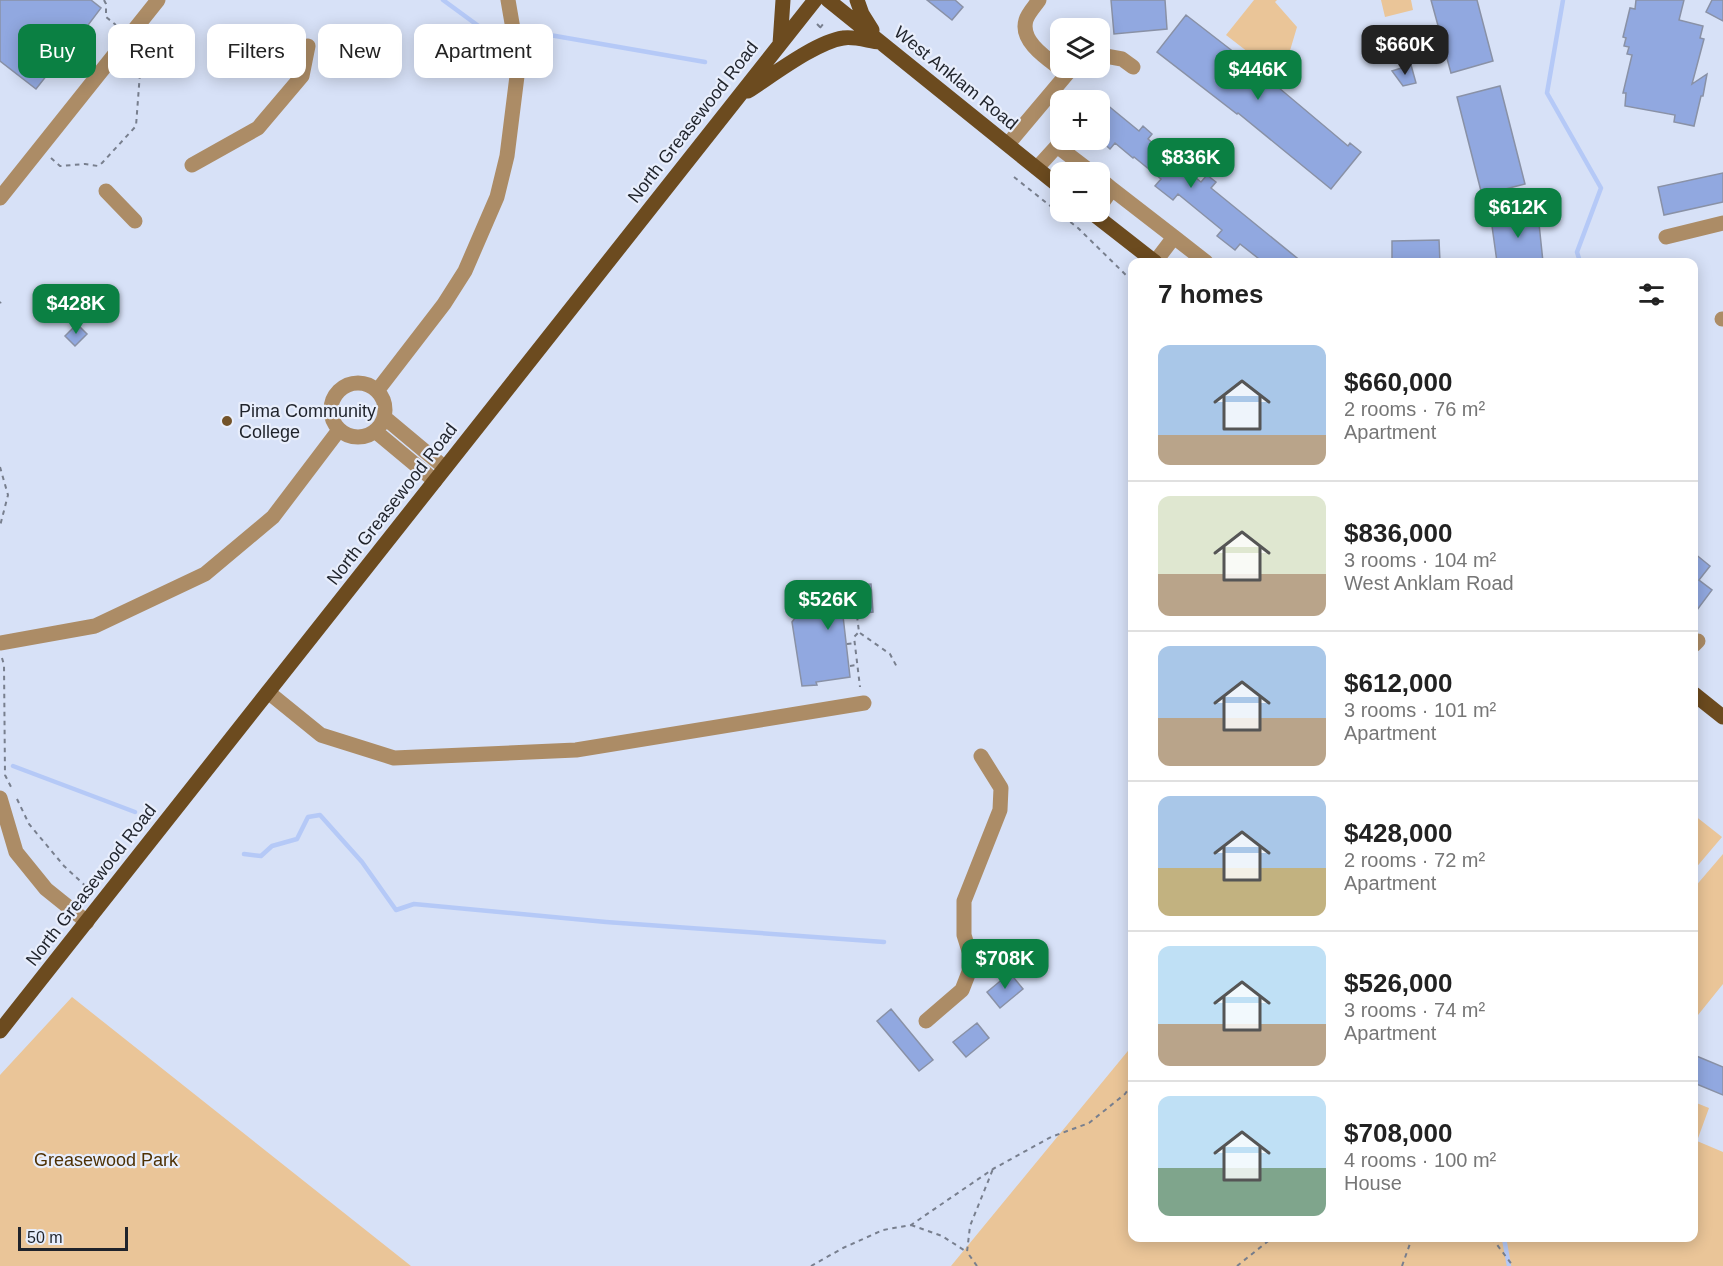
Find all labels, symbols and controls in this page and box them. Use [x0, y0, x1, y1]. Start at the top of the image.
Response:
map controls [1050, 18, 1110, 222]
button: layers [1050, 18, 1110, 78]
street label: West Anklam Road [890, 22, 1022, 134]
chip: Buy [18, 24, 96, 78]
chip: Rent [108, 24, 195, 78]
chip: Filters [207, 24, 306, 78]
chip: New [318, 24, 402, 78]
chip: Apartment [414, 24, 553, 78]
pin: $660K [1363, 25, 1447, 76]
text: $660K [1376, 33, 1434, 55]
street label: North Greasewood Road [624, 37, 762, 207]
pin: $446K [1216, 50, 1300, 101]
text: $446K [1229, 58, 1287, 80]
button: + [1050, 90, 1110, 150]
pin: $836K [1149, 138, 1233, 189]
text: $836K [1162, 146, 1220, 168]
button: − [1050, 162, 1110, 222]
pin: $612K [1476, 188, 1560, 239]
text: $612K [1489, 196, 1547, 218]
icon: filters [1635, 278, 1668, 311]
text: 7 homes [1158, 279, 1264, 309]
pin: $428K [34, 284, 118, 335]
text: $428K [47, 292, 105, 314]
text: $660,000 [1344, 367, 1452, 397]
icon: home [1206, 369, 1278, 441]
text: 2 rooms · 76 m² [1344, 398, 1485, 420]
place label: Pima Community College [239, 401, 376, 442]
marker: Pima Community College [220, 414, 234, 428]
street label: North Greasewood Road [323, 419, 461, 589]
text: Apartment [1344, 421, 1436, 443]
text: $836,000 [1344, 518, 1452, 548]
icon: home [1206, 520, 1278, 592]
text: 3 rooms · 104 m² [1344, 549, 1496, 571]
text: West Anklam Road [1344, 572, 1514, 594]
pin: $526K [786, 580, 870, 631]
text: $526K [799, 588, 857, 610]
text: $612,000 [1344, 668, 1452, 698]
icon: home [1206, 670, 1278, 742]
text: 3 rooms · 101 m² [1344, 699, 1496, 721]
text: Apartment [1344, 722, 1436, 744]
street label: North Greasewood Road [22, 800, 160, 970]
text: $428,000 [1344, 818, 1452, 848]
icon: home [1206, 820, 1278, 892]
text: 2 rooms · 72 m² [1344, 849, 1485, 871]
text: Apartment [1344, 872, 1436, 894]
pin: $708K [963, 939, 1047, 990]
text: $708K [976, 947, 1034, 969]
text: $526,000 [1344, 968, 1452, 998]
icon: home [1206, 970, 1278, 1042]
text: 3 rooms · 74 m² [1344, 999, 1485, 1021]
text: Apartment [1344, 1022, 1436, 1044]
text: $708,000 [1344, 1118, 1452, 1148]
icon: home [1206, 1120, 1278, 1192]
text: 4 rooms · 100 m² [1344, 1149, 1496, 1171]
park label: Greasewood Park [34, 1150, 179, 1170]
text: House [1344, 1172, 1402, 1194]
scale bar [18, 1224, 128, 1252]
text: 50 m [27, 1229, 63, 1246]

